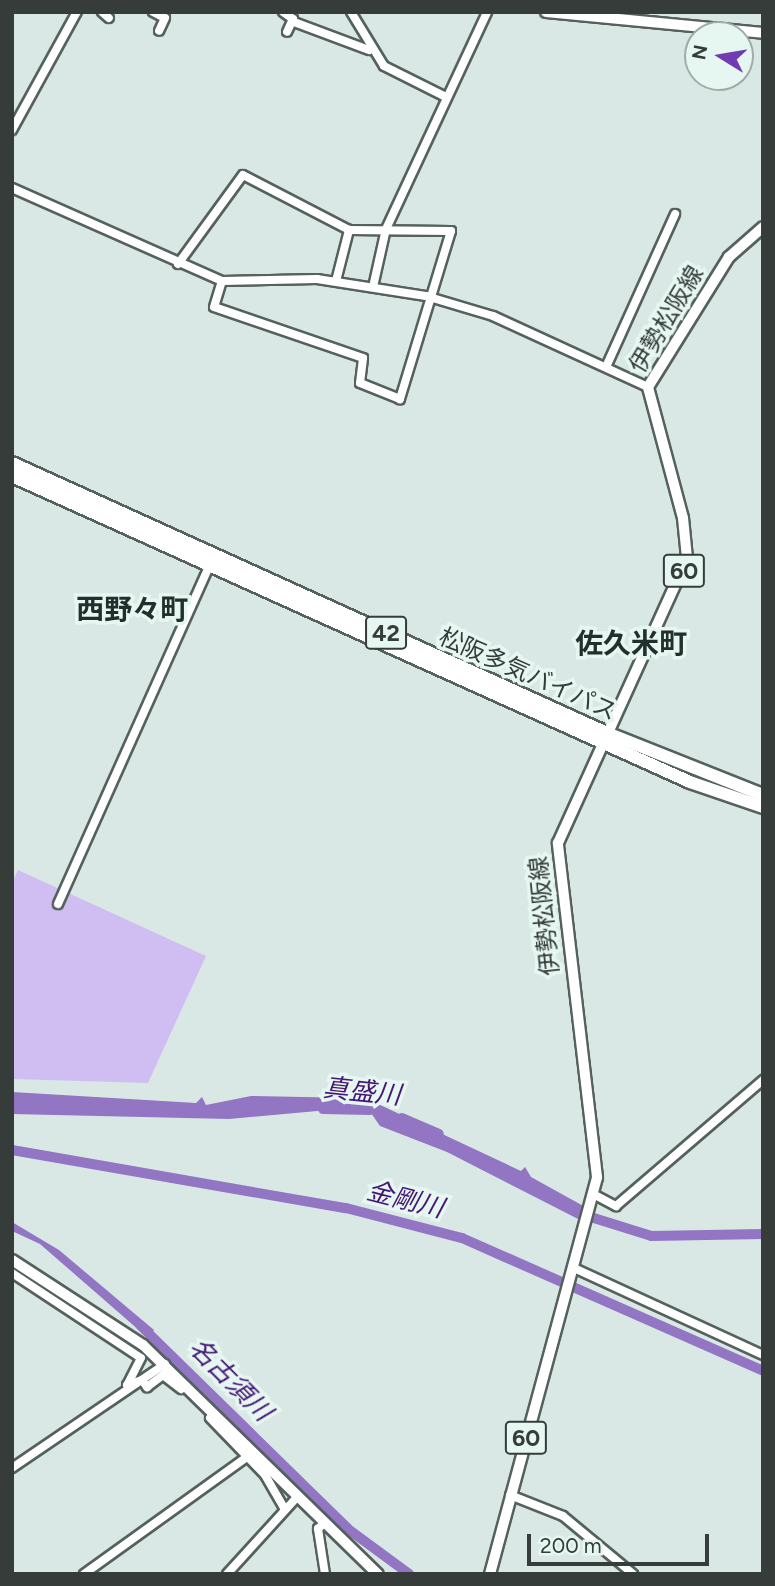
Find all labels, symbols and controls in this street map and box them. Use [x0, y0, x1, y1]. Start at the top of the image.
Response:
north arrow [684, 21, 754, 91]
text: N [687, 43, 713, 62]
street label: 伊勢松阪線 [623, 260, 709, 378]
road number: 60 [661, 552, 707, 590]
district label: 西野々町 [76, 592, 188, 626]
road number: 42 [365, 614, 407, 652]
street label: 松阪多気バイパス [434, 622, 622, 726]
district label: 佐久米町 [575, 626, 687, 660]
street label: 伊勢松阪線 [523, 855, 565, 977]
water label: 真盛川 [322, 1072, 402, 1112]
water label: 金剛川 [363, 1175, 447, 1225]
water label: 名古須川 [182, 1332, 278, 1428]
road number: 60 [503, 1418, 549, 1457]
scale bar [530, 1520, 712, 1564]
text: 200 m [540, 1533, 602, 1558]

